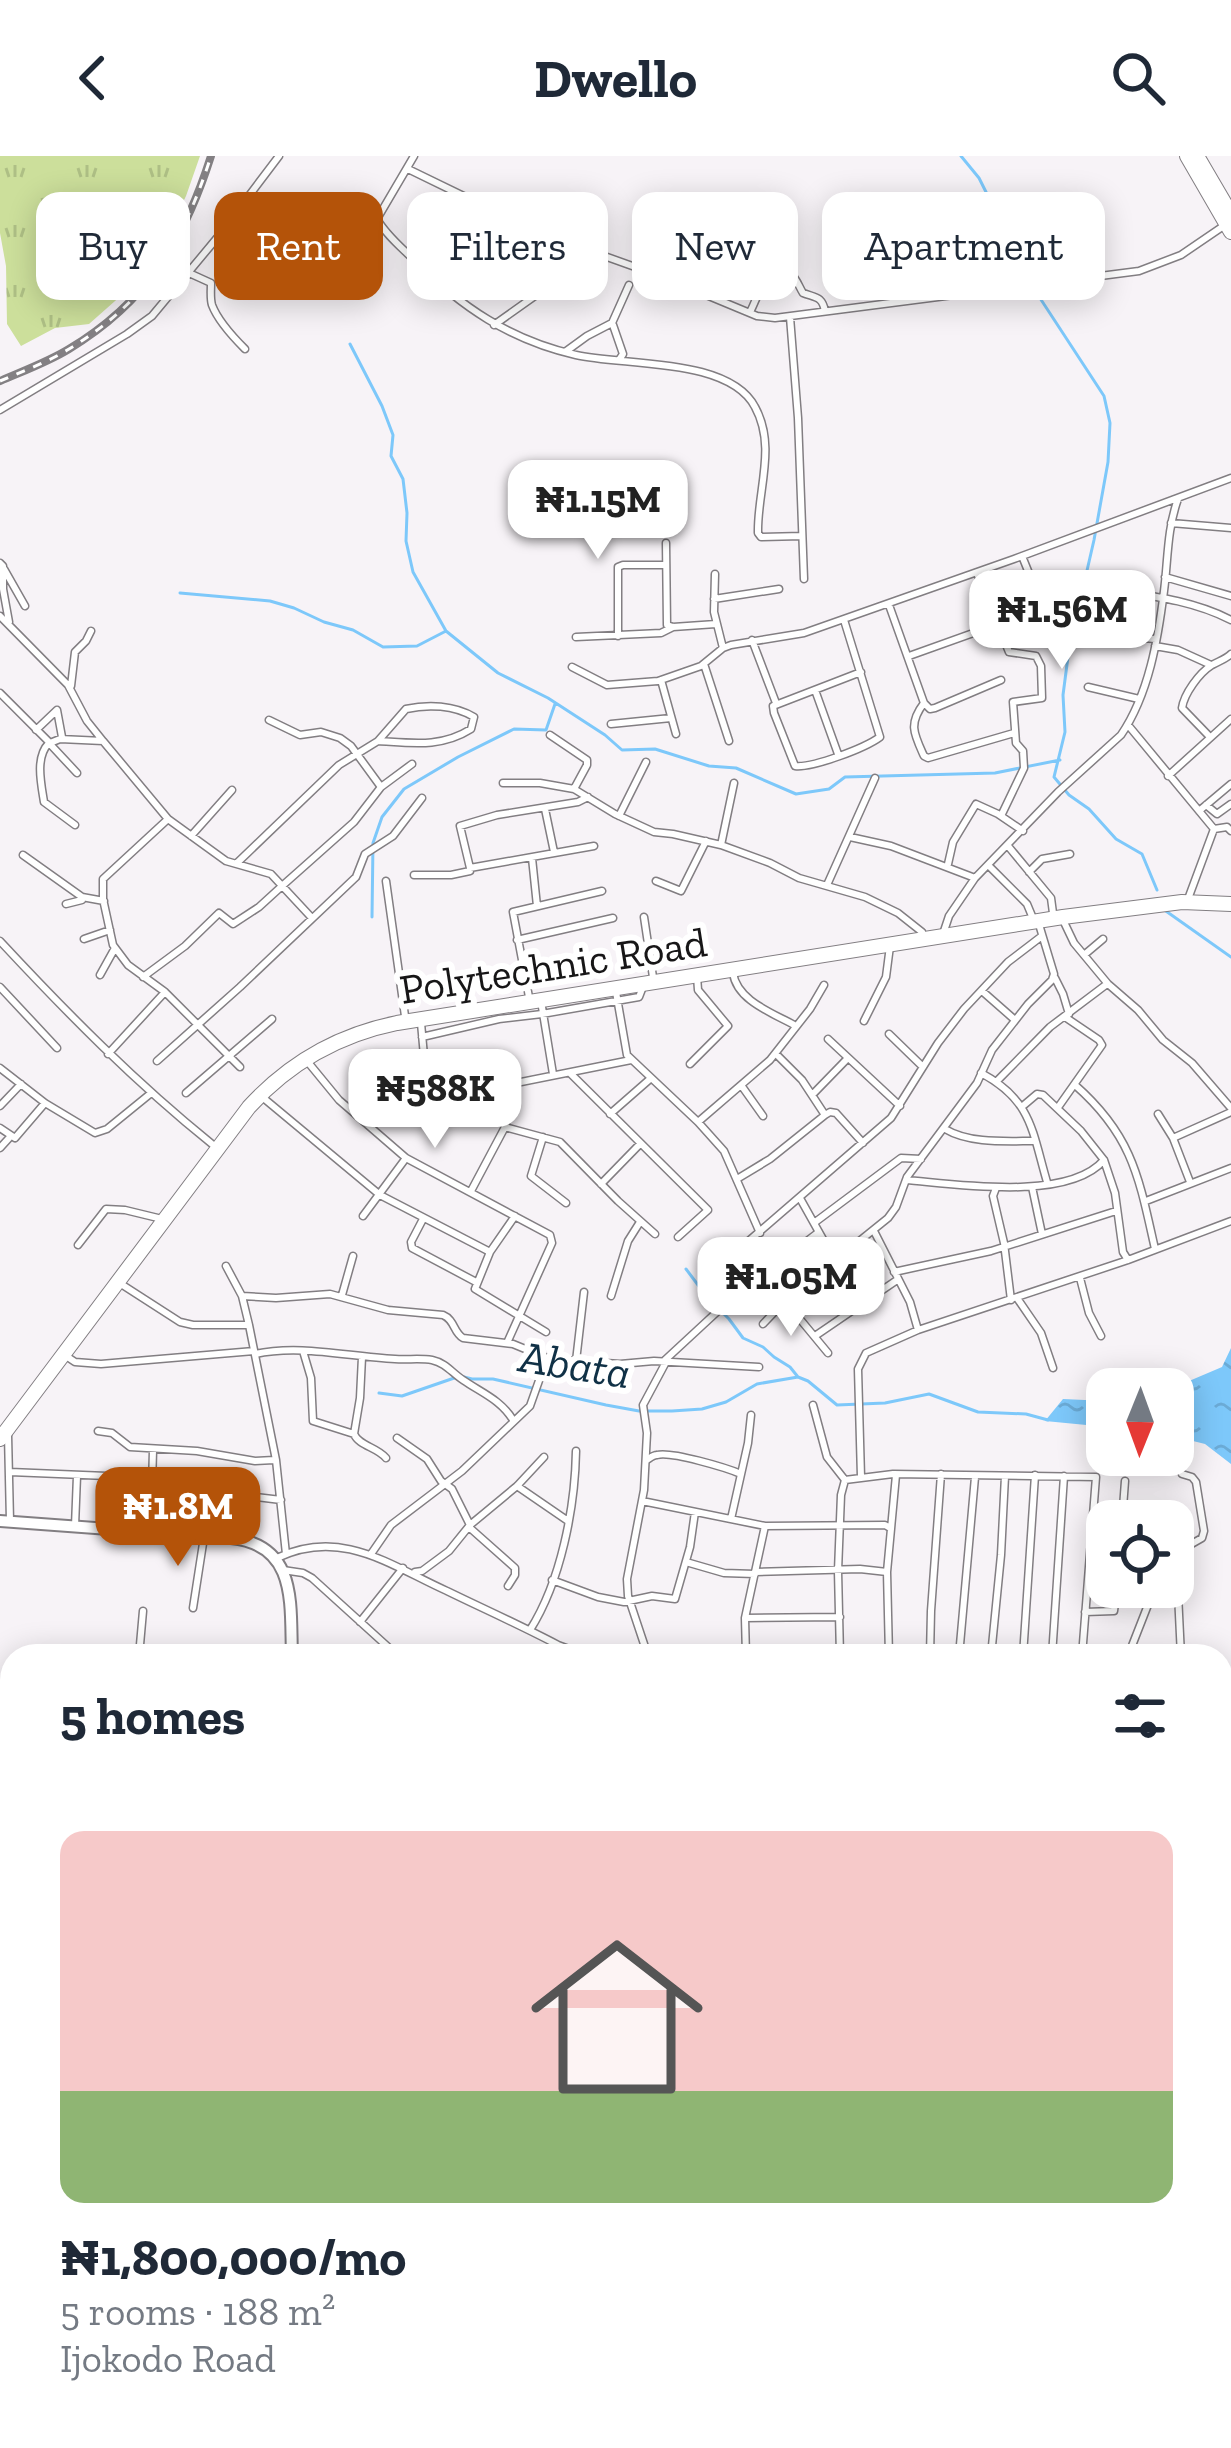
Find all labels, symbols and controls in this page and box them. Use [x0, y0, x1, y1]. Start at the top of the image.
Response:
icon: back [60, 45, 126, 111]
icon: search [1105, 45, 1171, 111]
text: Dwello [534, 46, 697, 111]
chip: Buy [36, 192, 190, 300]
chip: Rent [214, 192, 383, 300]
chip: Filters [407, 192, 608, 300]
chip: New [632, 192, 798, 300]
chip: Apartment [822, 192, 1105, 300]
pin: ₦1.15M [500, 460, 696, 562]
text: ₦1.15M [535, 475, 661, 522]
pin: ₦1.56M [964, 570, 1160, 672]
text: ₦1.56M [996, 585, 1128, 632]
street label: Polytechnic Road [396, 916, 710, 1015]
pin: ₦588K [351, 1049, 519, 1151]
text: ₦588K [375, 1064, 495, 1111]
pin: ₦1.05M [693, 1237, 889, 1339]
text: ₦1.05M [724, 1252, 858, 1299]
water label: Abata [513, 1329, 634, 1400]
north arrow [1086, 1368, 1194, 1476]
map controls [1086, 1368, 1194, 1608]
pin: ₦1.8M [94, 1467, 262, 1569]
text: ₦1.8M [122, 1482, 234, 1529]
button: locate [1086, 1500, 1194, 1608]
icon: filters [1107, 1683, 1173, 1749]
text: 5 homes [60, 1686, 245, 1747]
icon: home [509, 1909, 725, 2125]
text: ₦1,800,000/mo [60, 2227, 406, 2288]
text: 5 rooms · 188 m² [60, 2288, 335, 2335]
text: Ijokodo Road [60, 2335, 276, 2382]

